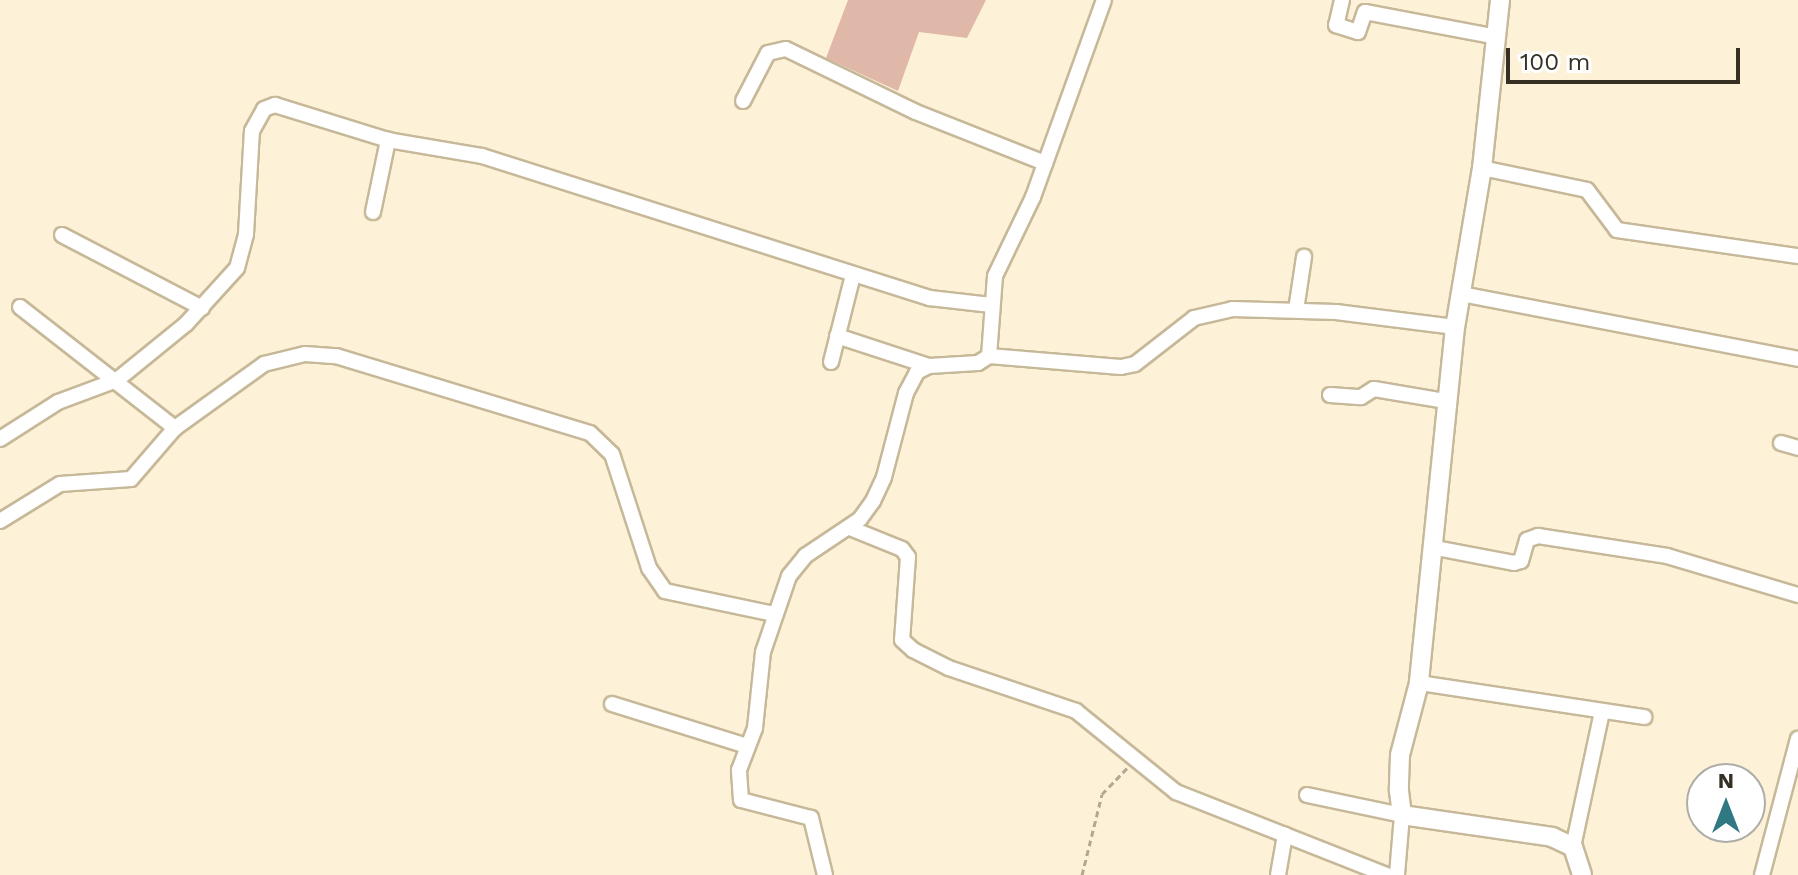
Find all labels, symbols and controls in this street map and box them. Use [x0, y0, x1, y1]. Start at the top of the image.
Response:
scale bar [1510, 32, 1744, 82]
text: 100 m [1520, 48, 1590, 76]
north arrow [1686, 763, 1766, 843]
text: N [1718, 768, 1734, 793]

